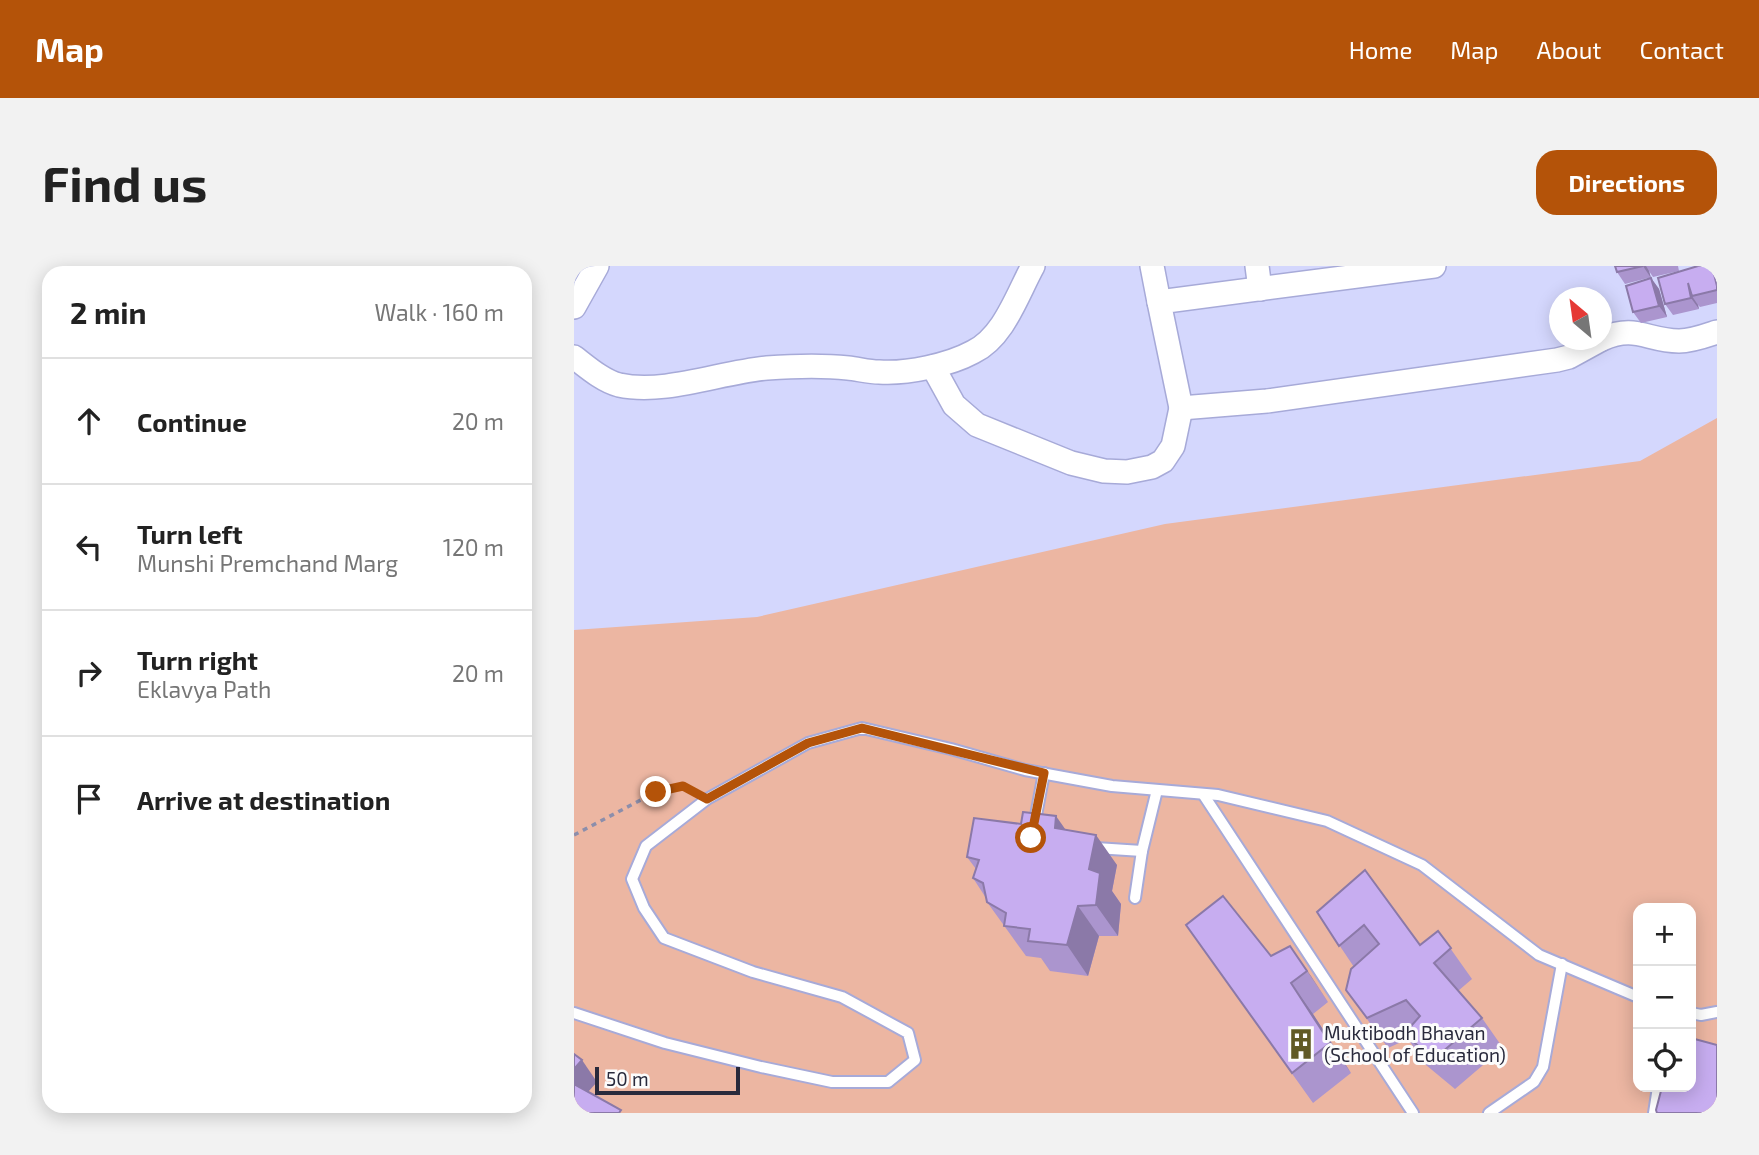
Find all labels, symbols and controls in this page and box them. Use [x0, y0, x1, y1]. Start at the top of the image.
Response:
text: Map [35, 29, 104, 69]
text: Home [1349, 35, 1412, 64]
text: Map [1450, 35, 1498, 64]
text: About [1536, 35, 1602, 64]
text: Contact [1640, 35, 1724, 64]
button: Directions [1536, 150, 1717, 215]
text: Find us [42, 153, 207, 212]
north arrow [1549, 287, 1612, 350]
text: 2 min [70, 294, 147, 330]
text: Walk · 160 m [374, 298, 504, 326]
icon: ahead [70, 402, 108, 440]
text: Continue [137, 406, 247, 437]
text: 20 m [452, 407, 504, 435]
text: Turn left [137, 518, 243, 549]
icon: left [70, 528, 108, 566]
text: 120 m [443, 533, 504, 561]
text: Munshi Premchand Marg [137, 549, 398, 577]
text: Turn right [137, 644, 258, 675]
icon: right [70, 654, 108, 692]
text: 20 m [452, 659, 504, 687]
text: Eklavya Path [137, 675, 271, 703]
route end [640, 776, 671, 807]
icon: arrive [70, 780, 108, 818]
text: Arrive at destination [137, 784, 390, 815]
route start [1015, 822, 1046, 853]
map controls [1633, 903, 1696, 1092]
button: + [1633, 903, 1696, 966]
button: − [1633, 966, 1696, 1029]
place label: Muktibodh Bhavan (School of Education) [1324, 1021, 1506, 1066]
building icon: Muktibodh Bhavan (School of Education) [1284, 1027, 1318, 1061]
button: locate [1633, 1029, 1696, 1092]
scale bar [595, 1064, 740, 1096]
text: 50 m [606, 1067, 649, 1090]

